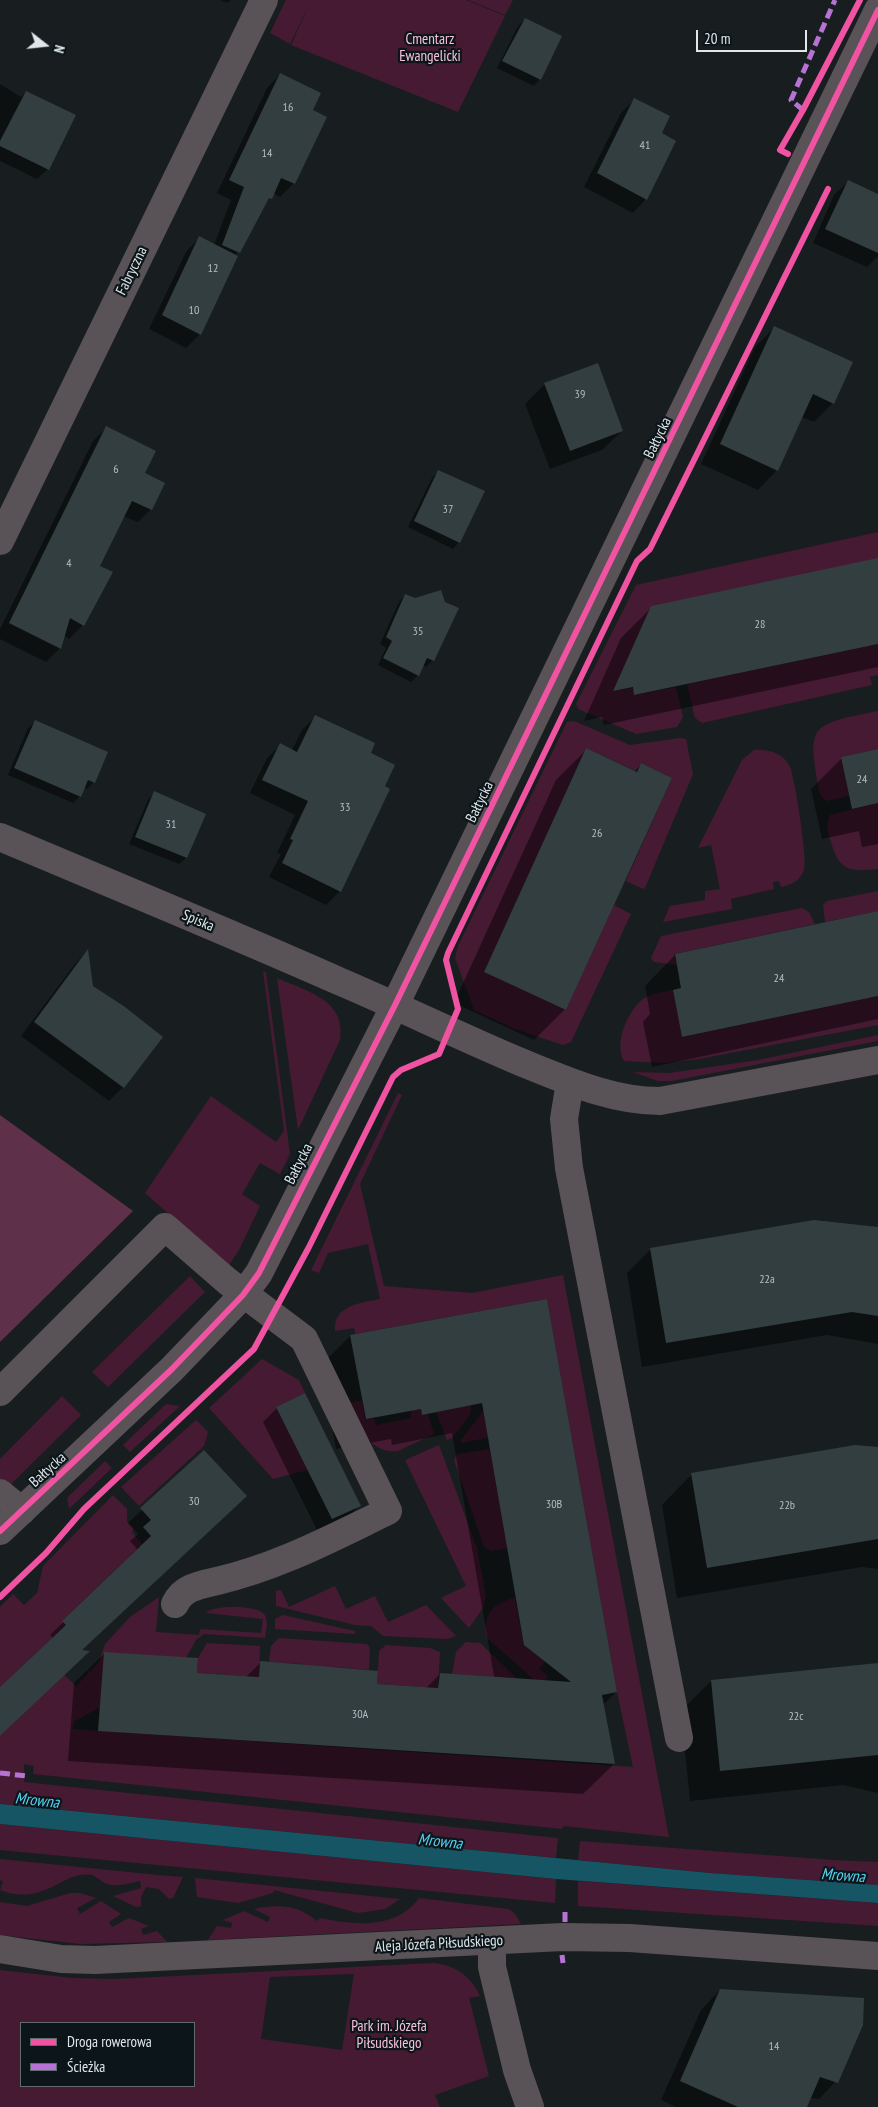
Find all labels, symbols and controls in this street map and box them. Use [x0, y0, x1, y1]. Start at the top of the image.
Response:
north arrow [20, 20, 70, 70]
scale bar [698, 20, 809, 52]
text: 20 m [704, 29, 730, 48]
park label: Cmentarz Ewangelicki [399, 31, 461, 66]
text: N [50, 43, 69, 55]
house number: 16 [283, 101, 293, 115]
house number: 41 [640, 139, 650, 153]
house number: 14 [262, 147, 272, 161]
street label: Fabryczna [113, 244, 151, 298]
house number: 12 [208, 262, 218, 276]
house number: 10 [189, 304, 199, 318]
house number: 39 [575, 388, 585, 402]
street label: Bałtycka [640, 415, 676, 461]
house number: 6 [113, 463, 119, 477]
house number: 37 [443, 503, 453, 517]
house number: 4 [66, 557, 72, 571]
house number: 28 [755, 618, 765, 632]
house number: 35 [413, 625, 423, 639]
house number: 24 [857, 773, 867, 787]
street label: Bałtycka [462, 779, 498, 825]
house number: 33 [340, 801, 350, 815]
house number: 31 [166, 818, 176, 832]
house number: 26 [592, 827, 602, 841]
street label: Spiska [179, 906, 217, 936]
house number: 24 [774, 972, 784, 986]
street label: Bałtycka [281, 1141, 317, 1187]
house number: 22a [759, 1273, 775, 1287]
street label: Bałtycka [26, 1449, 70, 1491]
house number: 30 [189, 1495, 199, 1509]
house number: 30B [546, 1498, 562, 1512]
house number: 22b [779, 1499, 795, 1513]
house number: 30A [352, 1708, 368, 1722]
house number: 22c [788, 1710, 804, 1724]
water label: Mrowna [14, 1789, 60, 1813]
water label: Mrowna [417, 1830, 463, 1854]
water label: Mrowna [820, 1865, 866, 1887]
street label: Aleja Józefa Piłsudskiego [374, 1932, 504, 1956]
park label: Park im. Józefa Piłsudskiego [351, 2018, 427, 2053]
legend [20, 2022, 195, 2087]
text: Droga rowerowa [67, 2032, 152, 2051]
house number: 14 [769, 2040, 779, 2054]
text: Ścieżka [67, 2057, 105, 2076]

